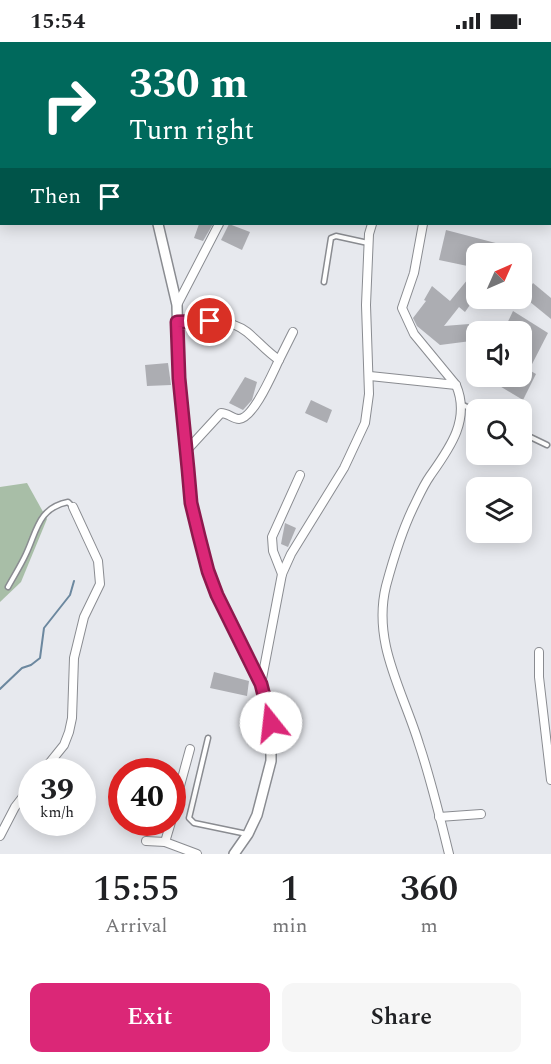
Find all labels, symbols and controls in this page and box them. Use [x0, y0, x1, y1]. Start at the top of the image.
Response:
text: 15:54 [30, 5, 85, 38]
text: 330 m [129, 53, 248, 116]
icon: right [30, 66, 108, 144]
text: Turn right [129, 110, 254, 152]
text: Then [30, 180, 81, 213]
icon: arrive [93, 180, 126, 213]
north arrow [466, 243, 532, 309]
map controls [466, 243, 532, 543]
pin [184, 295, 235, 346]
icon: arrive [193, 304, 226, 337]
button: sound [466, 321, 532, 387]
button: search [466, 399, 532, 465]
button: layers [466, 477, 532, 543]
position arrow [239, 691, 303, 755]
speed limit sign: 40 [108, 758, 186, 836]
text: 39 [40, 767, 74, 813]
text: km/h [40, 801, 74, 824]
text: 15:55 [93, 862, 179, 917]
text: 1 [280, 862, 299, 917]
text: 360 [400, 862, 458, 917]
text: Arrival [105, 911, 167, 941]
text: min [272, 911, 307, 941]
text: m [421, 911, 438, 941]
button: Exit [30, 983, 270, 1052]
button: Share [282, 983, 521, 1052]

